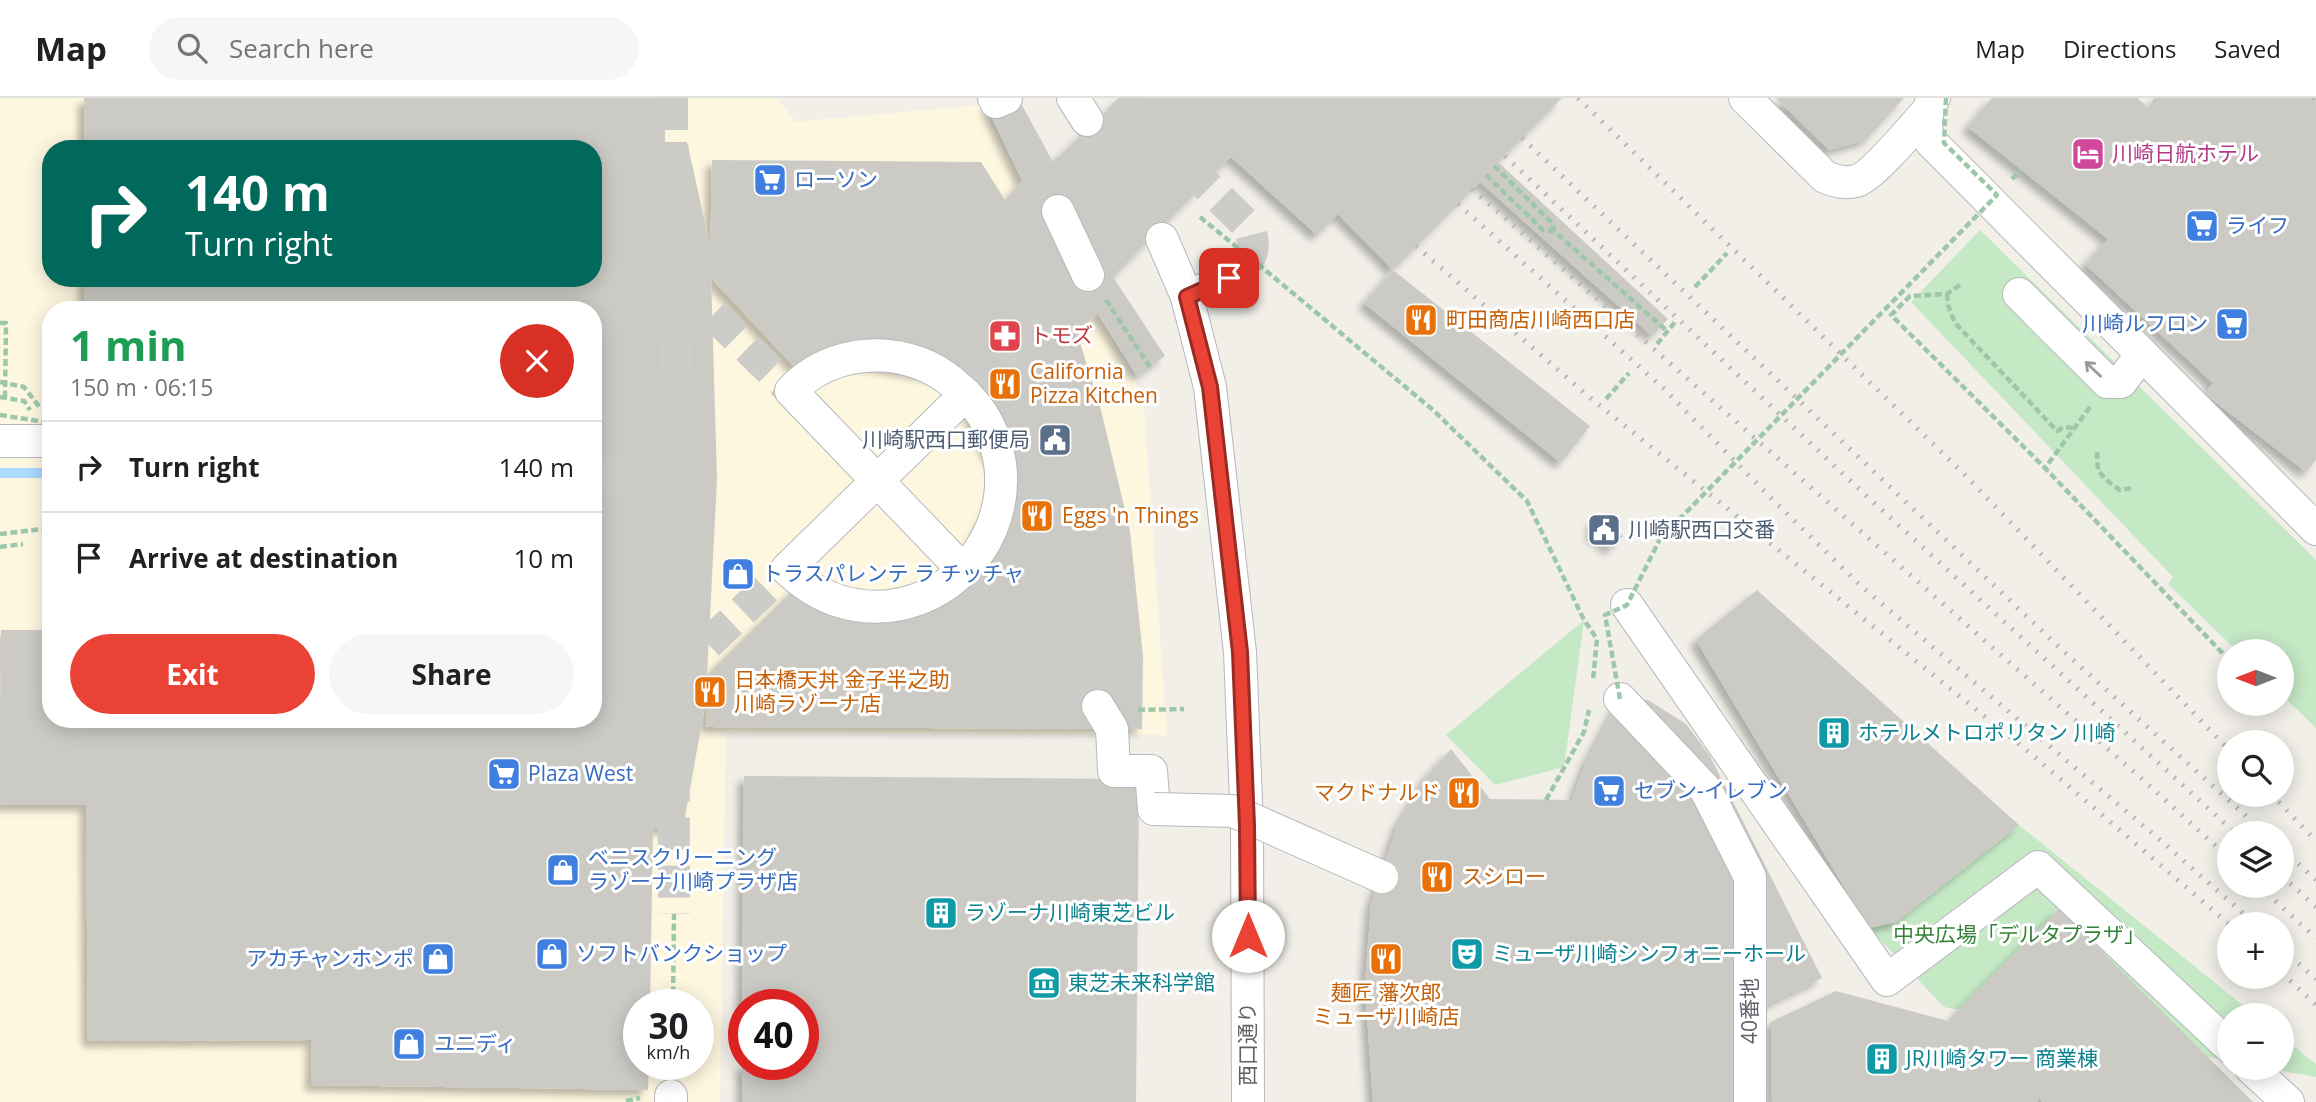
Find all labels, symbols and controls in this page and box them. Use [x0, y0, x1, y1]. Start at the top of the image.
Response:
search box [149, 17, 639, 80]
text: Map [35, 26, 107, 71]
icon: search [173, 29, 211, 67]
text: Search here [229, 30, 374, 66]
text: Map [1975, 32, 2025, 65]
text: Directions [2063, 32, 2176, 65]
text: Saved [2214, 32, 2281, 65]
hotel icon: 川崎日航ホテル [2069, 135, 2107, 173]
place label: 川崎日航ホテル [2112, 139, 2259, 167]
text: 140 m [185, 159, 330, 225]
supermarket icon: ローソン [751, 161, 789, 199]
place label: ローソン [794, 165, 878, 193]
icon: right [70, 168, 161, 259]
supermarket icon: ライフ [2183, 207, 2221, 245]
place label: ライフ [2226, 211, 2289, 239]
text: Turn right [185, 222, 333, 265]
pin [1199, 248, 1259, 308]
icon: arrive [1210, 259, 1248, 297]
restaurant icon: 町田商店川崎西口店 [1402, 301, 1440, 339]
place label: 町田商店川崎西口店 [1446, 305, 1635, 333]
supermarket icon: 川崎ルフロン [2213, 305, 2251, 343]
place label: 川崎ルフロン [2082, 309, 2208, 337]
text: 1 min [70, 316, 187, 373]
pharmacy icon: トモズ [986, 317, 1024, 355]
place label: トモズ [1030, 321, 1093, 349]
button: close [500, 324, 574, 398]
place label: California Pizza Kitchen [1030, 357, 1158, 409]
one-way arrow [2085, 361, 2102, 378]
restaurant icon: California Pizza Kitchen [986, 365, 1024, 403]
text: 150 m · 06:15 [70, 371, 213, 403]
public building icon: 川崎駅西口郵便局 [1036, 421, 1074, 459]
place label: 川崎駅西口郵便局 [862, 425, 1030, 453]
icon: right [70, 448, 108, 486]
text: Turn right [129, 449, 260, 485]
text: 140 m [499, 449, 574, 485]
restaurant icon: Eggs 'n Things [1018, 497, 1056, 535]
place label: Eggs 'n Things [1062, 501, 1199, 529]
public building icon: 川崎駅西口交番 [1585, 511, 1623, 549]
place label: 川崎駅西口交番 [1628, 515, 1775, 543]
icon: arrive [70, 539, 108, 577]
text: Arrive at destination [129, 540, 398, 576]
text: 10 m [513, 540, 574, 576]
shop icon: トラスパレンテ ラ チッチャ [719, 555, 757, 593]
place label: トラスパレンテ ラ チッチャ [762, 559, 1024, 587]
button: Exit [70, 634, 315, 714]
button: Share [329, 634, 574, 714]
north arrow [2217, 639, 2294, 716]
map controls [2217, 639, 2294, 1080]
place label: 日本橋天丼 金子半之助 川崎ラゾーナ店 [734, 665, 949, 717]
restaurant icon: 日本橋天丼 金子半之助 川崎ラゾーナ店 [691, 673, 729, 711]
building icon: ホテルメトロポリタン 川崎 [1815, 714, 1853, 752]
place label: ホテルメトロポリタン 川崎 [1858, 718, 2115, 746]
button: search [2217, 730, 2294, 807]
supermarket icon: Plaza West [485, 755, 523, 793]
place label: Plaza West [528, 759, 633, 787]
supermarket icon: セブン-イレブン [1590, 772, 1628, 810]
restaurant icon: マクドナルド [1445, 774, 1483, 812]
place label: セブン-イレブン [1634, 776, 1788, 804]
place label: マクドナルド [1314, 778, 1440, 806]
button: layers [2217, 821, 2294, 898]
place label: ベニスクリーニング ラゾーナ川崎プラザ店 [588, 843, 798, 895]
shop icon: ベニスクリーニング ラゾーナ川崎プラザ店 [544, 851, 582, 889]
restaurant icon: スシロー [1418, 858, 1456, 896]
place label: スシロー [1462, 862, 1546, 890]
building icon: ラゾーナ川崎東芝ビル [922, 894, 960, 932]
place label: ラゾーナ川崎東芝ビル [965, 898, 1175, 926]
position arrow [1211, 899, 1285, 973]
button: + [2217, 912, 2294, 989]
park label: 中央広場「デルタプラザ」 [1893, 920, 2145, 948]
shop icon: ソフトバンクショップ [533, 935, 571, 973]
theatre icon: ミューザ川崎シンフォニーホール [1448, 935, 1486, 973]
place label: ソフトバンクショップ [576, 939, 787, 967]
place label: ミューザ川崎シンフォニーホール [1492, 939, 1806, 967]
shop icon: アカチャンホンポ [419, 940, 457, 978]
restaurant icon: 麺匠 藩次郎 ミューザ川崎店 [1367, 940, 1405, 978]
place label: アカチャンホンポ [246, 944, 414, 972]
museum icon: 東芝未来科学館 [1025, 964, 1063, 1002]
place label: 東芝未来科学館 [1068, 968, 1215, 996]
place label: 麺匠 藩次郎 ミューザ川崎店 [1313, 978, 1459, 1030]
street label: 40番地 [1735, 978, 1763, 1044]
speed limit sign: 40 [728, 989, 819, 1080]
text: 30 [648, 1002, 689, 1049]
street label: 西口通り [1233, 1002, 1261, 1086]
button: − [2217, 1003, 2294, 1080]
shop icon: ユニディ [390, 1025, 428, 1063]
place label: ユニディ [434, 1029, 517, 1057]
text: km/h [647, 1040, 690, 1064]
building icon: JR川崎タワー 商業棟 [1863, 1040, 1901, 1078]
place label: JR川崎タワー 商業棟 [1904, 1044, 2098, 1072]

